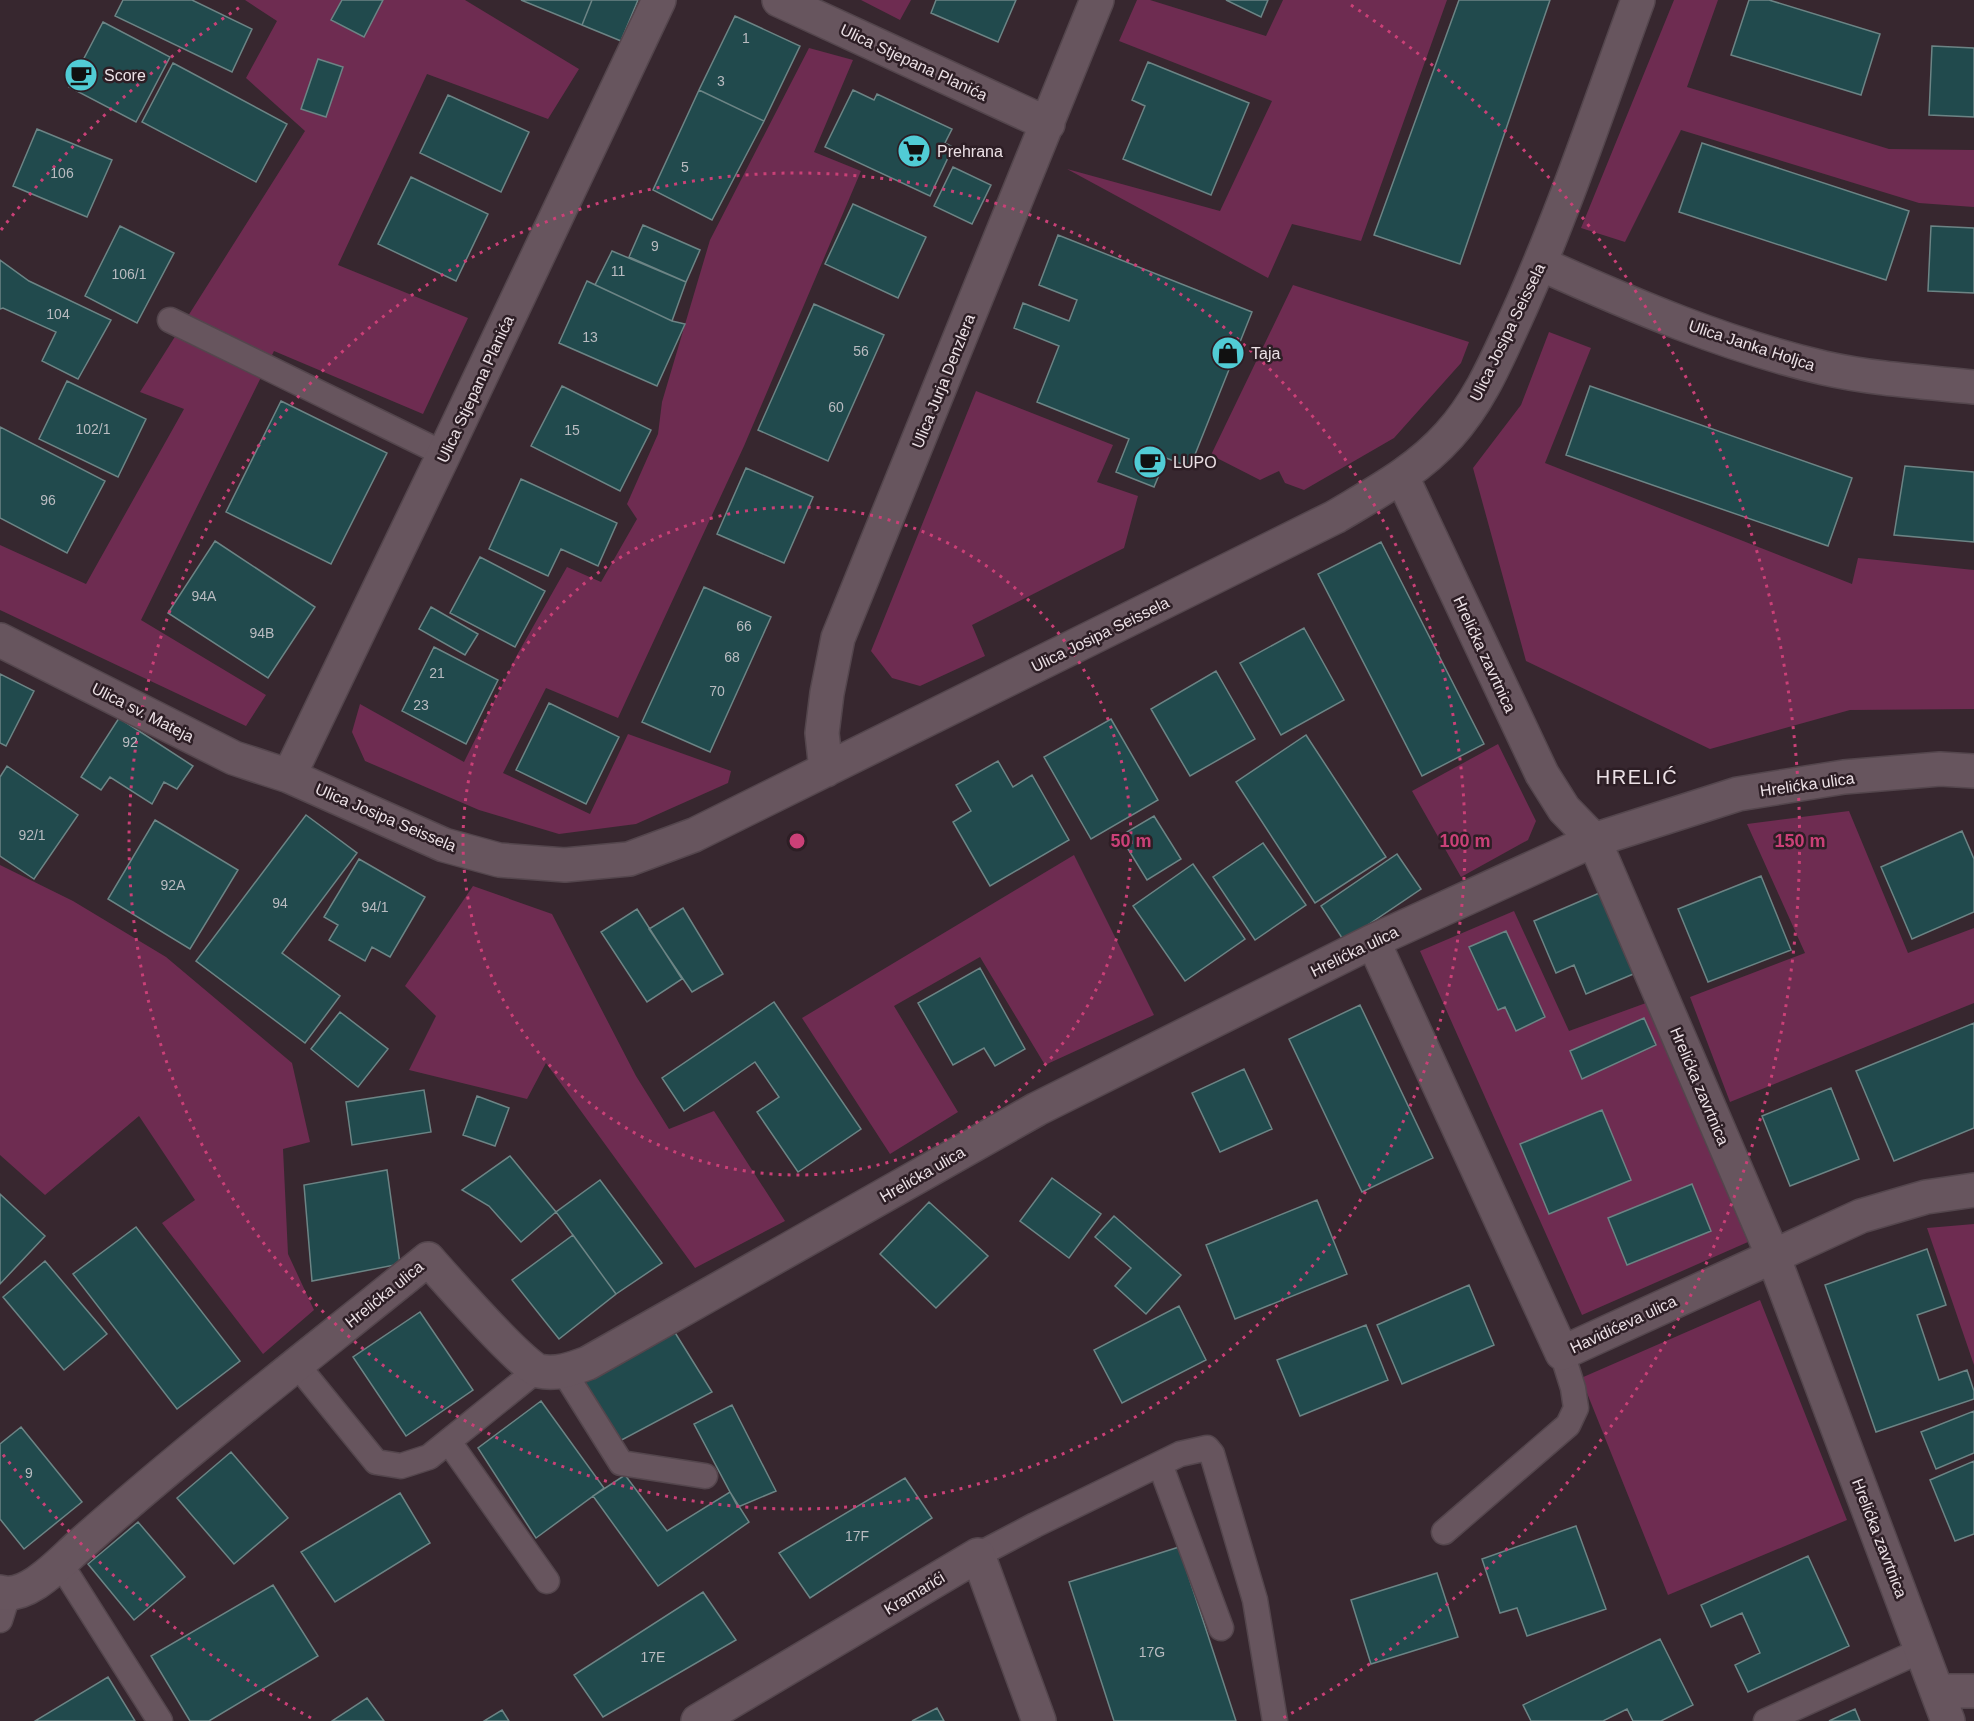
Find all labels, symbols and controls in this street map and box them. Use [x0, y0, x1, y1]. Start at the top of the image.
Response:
street label: Ulica Stjepana Planića [838, 21, 990, 104]
house number: 1 [742, 30, 750, 46]
cafe icon: Score [63, 57, 99, 93]
place label: Score [104, 67, 146, 84]
house number: 3 [717, 73, 725, 89]
supermarket icon: Prehrana [896, 133, 932, 169]
place label: Prehrana [937, 143, 1003, 160]
house number: 5 [681, 159, 689, 175]
house number: 106 [50, 165, 74, 181]
house number: 9 [651, 238, 659, 254]
street label: Ulica Josipa Seissela [1467, 260, 1548, 404]
house number: 11 [611, 263, 625, 279]
house number: 106/1 [111, 266, 147, 282]
house number: 104 [46, 306, 70, 322]
street label: Ulica Jurja Denzlera [909, 312, 978, 451]
street label: Ulica Stjepana Planića [434, 313, 517, 465]
street label: Ulica Janka Holjca [1687, 317, 1817, 374]
house number: 13 [582, 329, 598, 345]
shop icon: Taja [1210, 335, 1246, 371]
house number: 56 [853, 343, 869, 359]
place label: Taja [1251, 345, 1280, 362]
house number: 60 [828, 399, 844, 415]
house number: 102/1 [75, 421, 111, 437]
house number: 15 [564, 422, 580, 438]
cafe icon: LUPO [1132, 444, 1168, 480]
place label: LUPO [1173, 454, 1217, 471]
house number: 96 [40, 492, 56, 508]
house number: 94A [192, 588, 217, 604]
street label: Hrelićka zavrtnica [1450, 593, 1519, 715]
street label: Ulica Josipa Seissela [1029, 594, 1172, 675]
house number: 66 [736, 618, 752, 634]
house number: 94B [250, 625, 274, 641]
house number: 68 [724, 649, 740, 665]
house number: 21 [429, 665, 445, 681]
street label: Ulica sv. Mateja [89, 680, 197, 745]
house number: 70 [709, 683, 725, 699]
house number: 23 [413, 697, 429, 713]
house number: 92 [122, 734, 138, 750]
district label: HRELIĆ [1596, 766, 1678, 788]
street label: Hrelićka ulica [1759, 769, 1855, 800]
street label: Ulica Josipa Seissela [313, 780, 459, 855]
house number: 92/1 [18, 827, 46, 843]
centre of rings [787, 831, 807, 851]
text: 50 m [1110, 831, 1152, 851]
text: 100 m [1439, 831, 1491, 851]
text: 150 m [1774, 831, 1826, 851]
house number: 92A [161, 877, 186, 893]
house number: 94 [272, 895, 288, 911]
house number: 94/1 [361, 899, 389, 915]
street label: Hrelićka ulica [1308, 923, 1401, 980]
street label: Hrelićka zavrtnica [1667, 1025, 1732, 1148]
street label: Hrelićka ulica [877, 1143, 968, 1206]
street label: Hrelićka ulica [342, 1258, 427, 1331]
street label: Havidićeva ulica [1567, 1292, 1679, 1357]
house number: 9 [25, 1465, 33, 1481]
street label: Hrelićka zavrtnica [1849, 1476, 1910, 1600]
house number: 17F [845, 1528, 869, 1544]
street label: Kramarići [881, 1569, 948, 1618]
house number: 17G [1139, 1644, 1165, 1660]
house number: 17E [641, 1649, 665, 1665]

